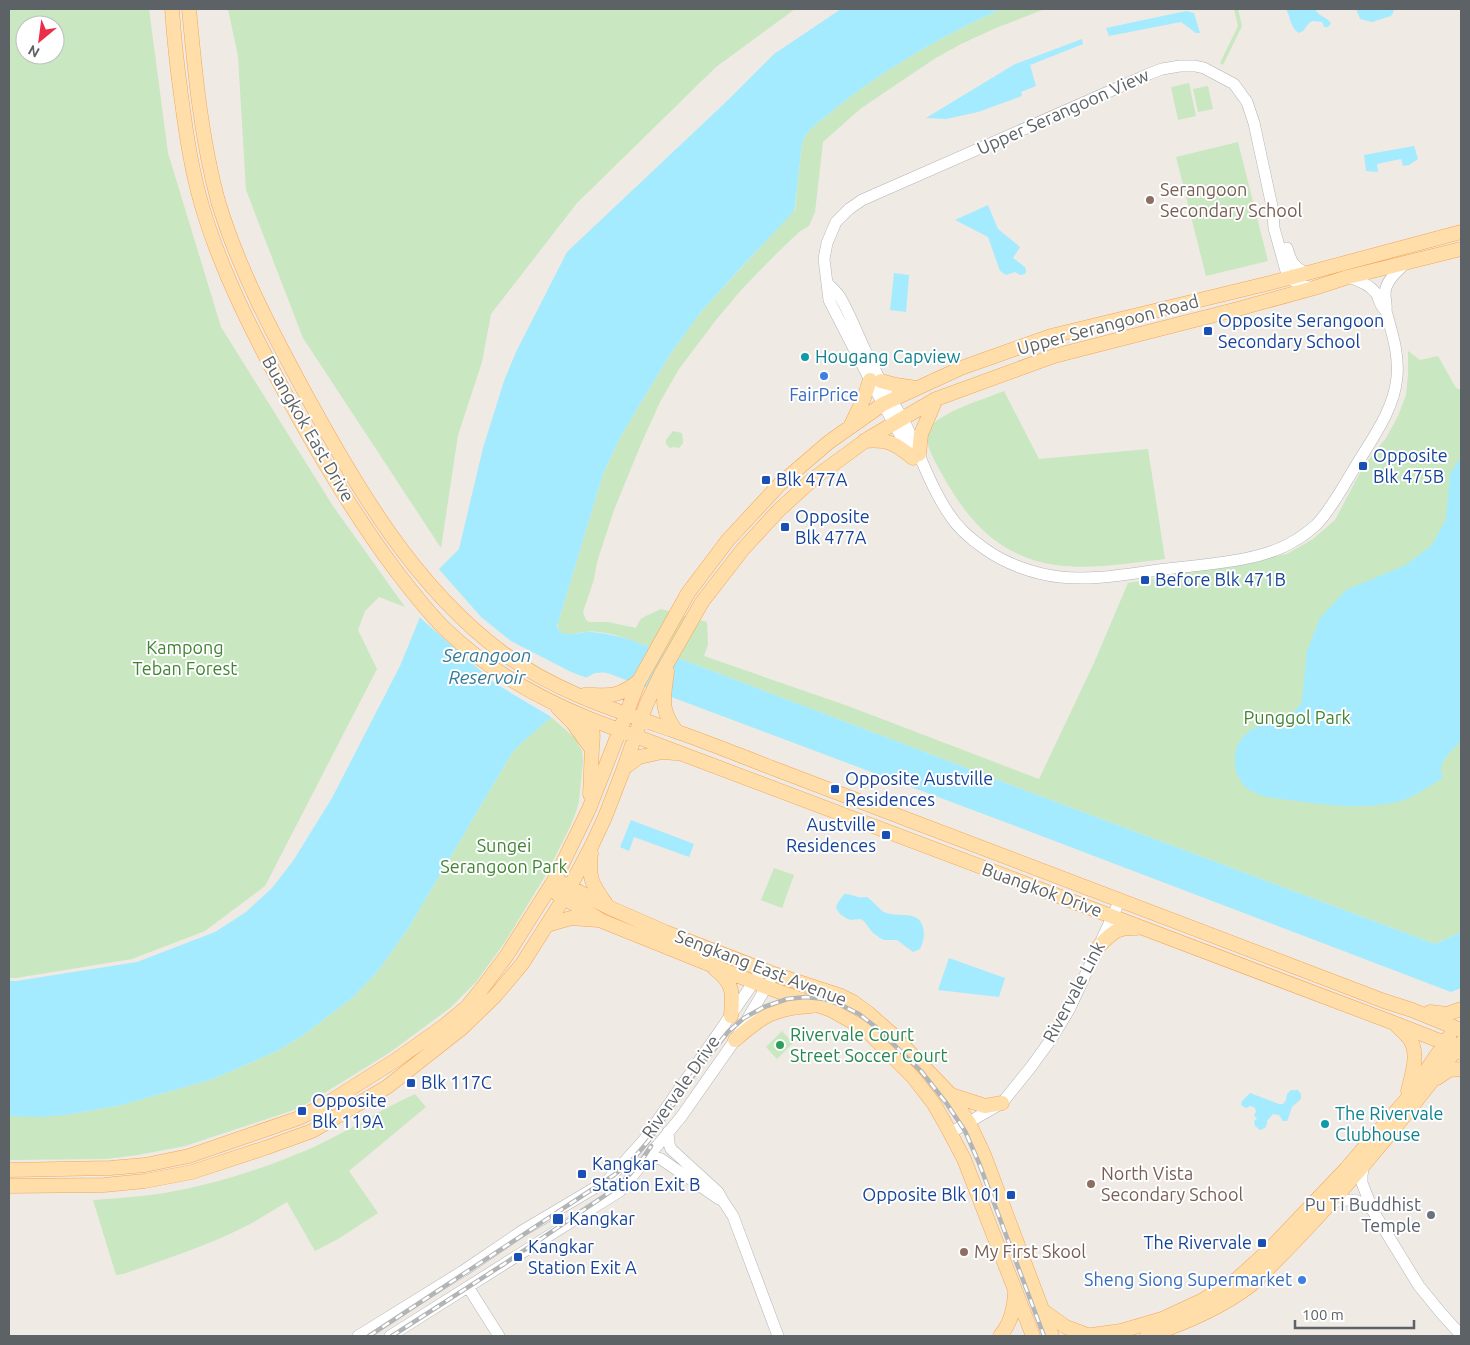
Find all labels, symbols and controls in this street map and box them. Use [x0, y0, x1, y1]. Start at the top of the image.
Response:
north arrow [15, 15, 65, 65]
text: N [25, 42, 42, 61]
street label: Upper Serangoon View [974, 64, 1152, 158]
place label: Serangoon Secondary School [1160, 179, 1302, 220]
marker: Serangoon Secondary School [1144, 194, 1156, 206]
street label: Upper Serangoon Road [1015, 290, 1201, 358]
place label: Opposite Serangoon Secondary School [1218, 310, 1384, 351]
marker: Opposite Serangoon Secondary School [1202, 325, 1214, 337]
place label: Hougang Capview [815, 346, 961, 366]
marker: Hougang Capview [799, 351, 811, 363]
street label: Buangkok East Drive [259, 352, 359, 505]
marker: FairPrice [818, 370, 830, 382]
place label: FairPrice [789, 384, 859, 404]
place label: Opposite Blk 475B [1373, 445, 1448, 486]
marker: Opposite Blk 475B [1357, 460, 1369, 472]
place label: Blk 477A [776, 469, 848, 489]
marker: Blk 477A [760, 474, 772, 486]
place label: Opposite Blk 477A [795, 506, 870, 547]
marker: Opposite Blk 477A [779, 521, 791, 533]
place label: Before Blk 471B [1155, 569, 1286, 589]
marker: Before Blk 471B [1139, 574, 1151, 586]
park label: Kampong Teban Forest [133, 637, 237, 678]
water label: Serangoon Reservoir [442, 644, 531, 688]
park label: Punggol Park [1243, 707, 1351, 727]
place label: Opposite Austville Residences [845, 768, 993, 809]
marker: Opposite Austville Residences [829, 783, 841, 795]
place label: Austville Residences [786, 814, 876, 855]
marker: Austville Residences [880, 829, 892, 841]
park label: Sungei Serangoon Park [440, 835, 568, 876]
street label: Buangkok Drive [979, 858, 1105, 920]
street label: Sengkang East Avenue [673, 925, 850, 1009]
street label: Rivervale Link [1038, 938, 1108, 1045]
place label: Rivervale Court Street Soccer Court [790, 1024, 948, 1065]
street label: Rivervale Drive [637, 1031, 723, 1142]
marker: Rivervale Court Street Soccer Court [774, 1039, 786, 1051]
place label: Blk 117C [421, 1072, 492, 1092]
marker: Blk 117C [405, 1077, 417, 1089]
place label: Opposite Blk 119A [312, 1090, 387, 1131]
place label: The Rivervale Clubhouse [1335, 1103, 1444, 1144]
marker: Opposite Blk 119A [296, 1105, 308, 1117]
marker: The Rivervale Clubhouse [1319, 1118, 1331, 1130]
place label: Kangkar Station Exit B [592, 1153, 700, 1194]
place label: North Vista Secondary School [1101, 1163, 1243, 1204]
marker: Kangkar Station Exit B [576, 1168, 588, 1180]
marker: North Vista Secondary School [1085, 1178, 1097, 1190]
place label: Opposite Blk 101 [862, 1184, 1001, 1204]
marker: Opposite Blk 101 [1005, 1189, 1017, 1201]
place label: Pu Ti Buddhist Temple [1305, 1194, 1421, 1235]
place label: Kangkar [569, 1208, 635, 1228]
marker: Pu Ti Buddhist Temple [1425, 1209, 1437, 1221]
marker: Kangkar [551, 1212, 565, 1226]
place label: The Rivervale [1144, 1232, 1252, 1252]
place label: Kangkar Station Exit A [528, 1236, 637, 1277]
marker: The Rivervale [1256, 1237, 1268, 1249]
place label: My First Skool [974, 1241, 1086, 1261]
marker: My First Skool [958, 1246, 970, 1258]
marker: Kangkar Station Exit A [512, 1251, 524, 1263]
place label: Sheng Siong Supermarket [1084, 1269, 1292, 1289]
marker: Sheng Siong Supermarket [1296, 1274, 1308, 1286]
scale bar [1295, 1298, 1414, 1330]
text: 100 m [1302, 1306, 1344, 1323]

